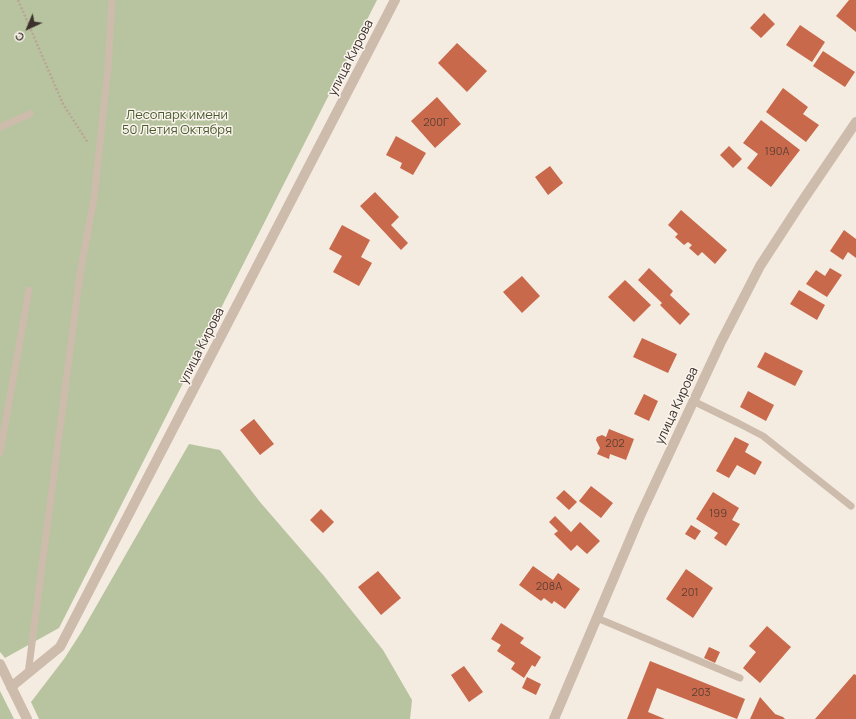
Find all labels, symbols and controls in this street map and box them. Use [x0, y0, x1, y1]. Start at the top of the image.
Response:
north arrow [8, 8, 48, 48]
street label: улица Кирова [325, 17, 377, 99]
text: С [11, 29, 27, 45]
park label: Лесопарк имени 50 Летия Октября [122, 107, 232, 138]
house number: 200Г [423, 116, 449, 130]
house number: 190А [765, 145, 789, 159]
street label: улица Кирова [176, 305, 228, 387]
street label: улица Кирова [652, 365, 702, 447]
house number: 202 [605, 437, 625, 451]
house number: 199 [709, 507, 727, 521]
house number: 208А [536, 580, 562, 594]
house number: 201 [681, 586, 699, 600]
house number: 203 [691, 686, 711, 700]

